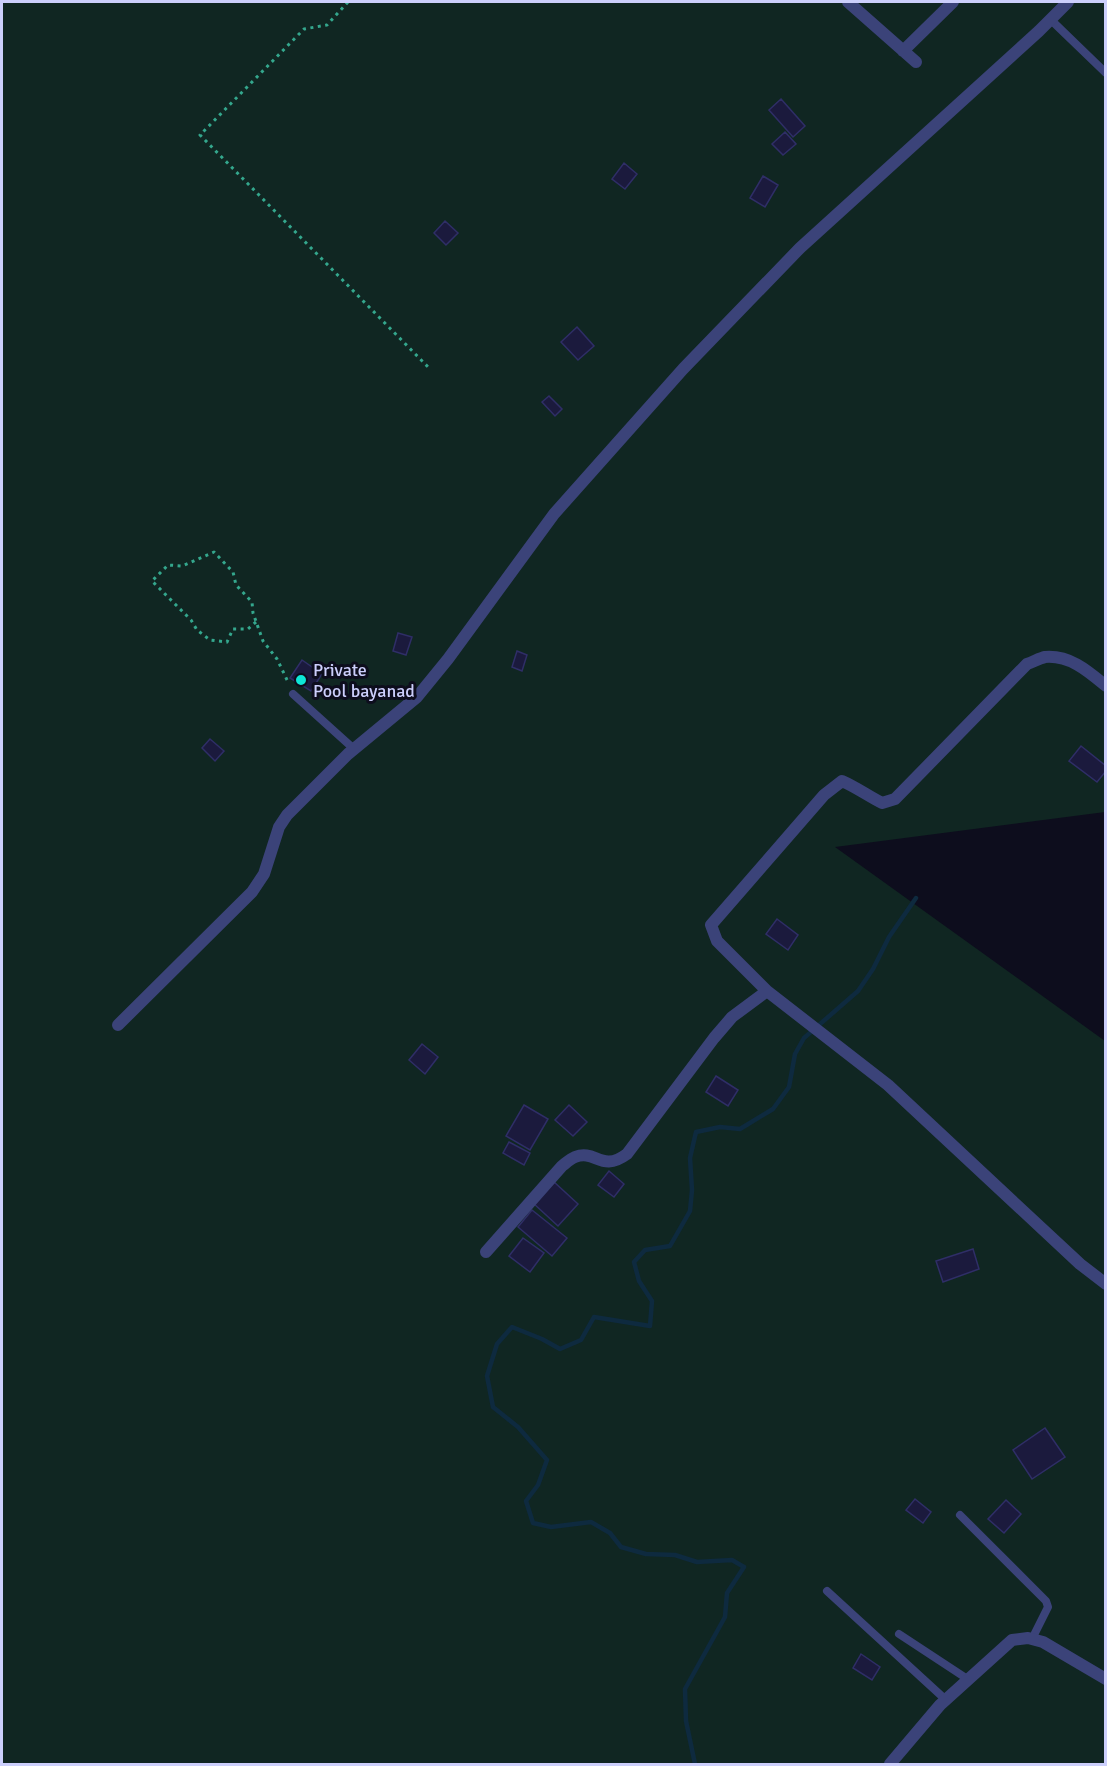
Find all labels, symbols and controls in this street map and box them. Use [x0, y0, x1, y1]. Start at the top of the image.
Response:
place label: Private Pool bayanad [313, 659, 415, 702]
marker: Private Pool bayanad [294, 673, 308, 687]

